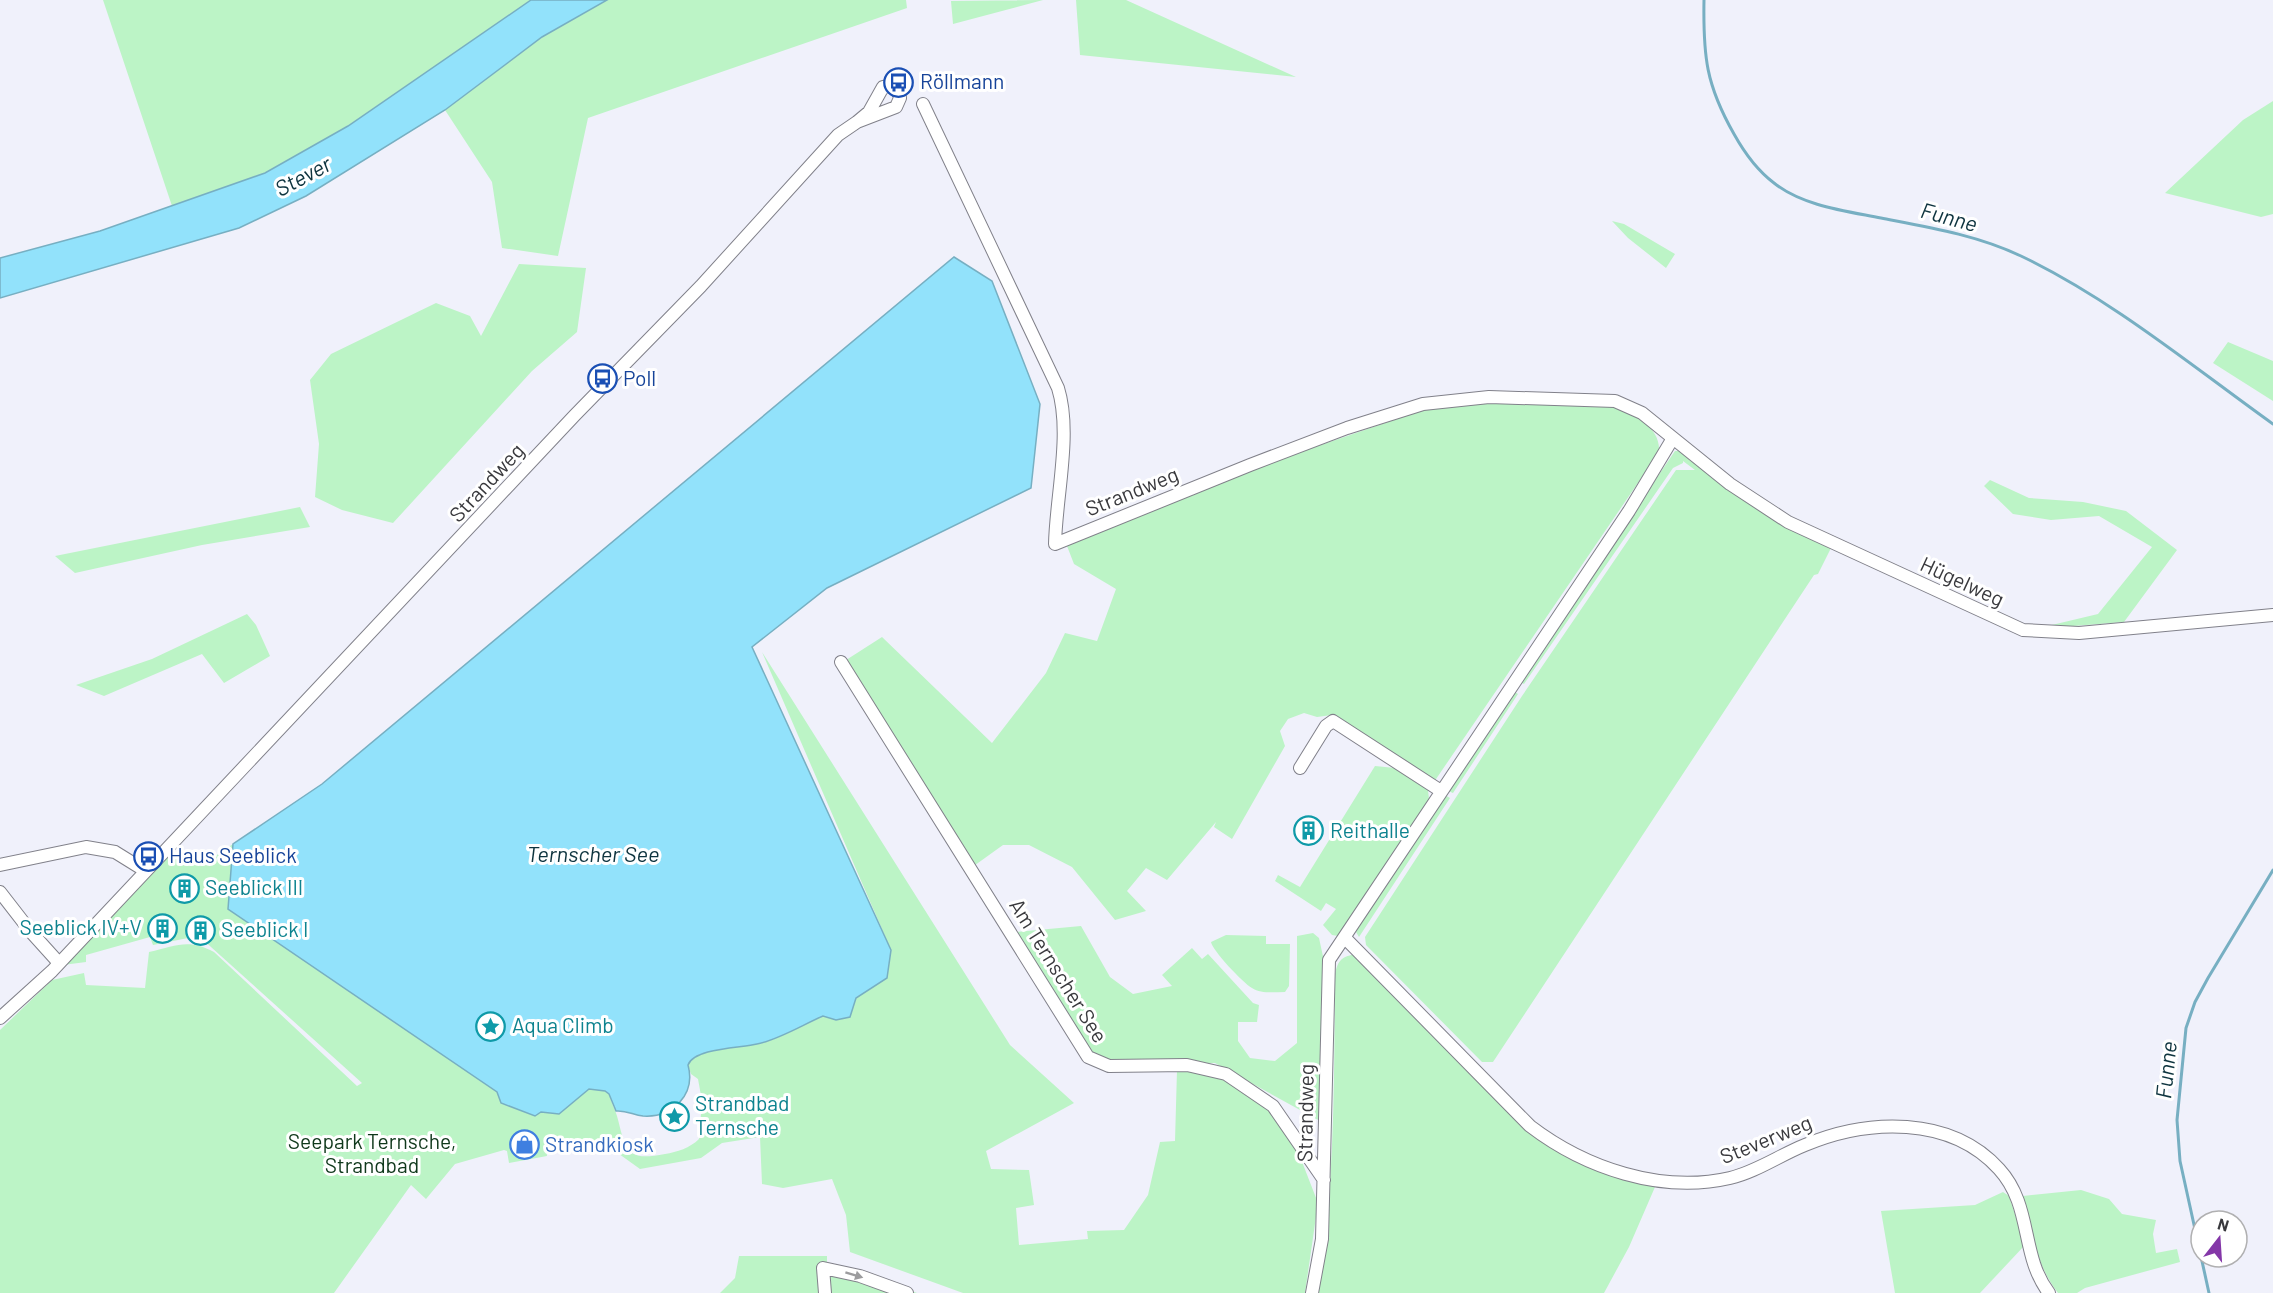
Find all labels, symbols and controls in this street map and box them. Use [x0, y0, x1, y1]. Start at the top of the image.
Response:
bus stop icon: Röllmann [883, 66, 915, 98]
place label: Röllmann [920, 68, 1004, 93]
water label: Stever [270, 149, 336, 201]
water label: Funne [1918, 196, 1980, 236]
bus stop icon: Poll [586, 363, 618, 395]
place label: Poll [623, 365, 656, 390]
street label: Strandweg [443, 438, 528, 526]
street label: Strandweg [1081, 461, 1182, 521]
street label: Hügelweg [1917, 550, 2008, 611]
building icon: Reithalle [1293, 815, 1325, 847]
place label: Reithalle [1330, 817, 1410, 842]
bus stop icon: Haus Seeblick [132, 840, 164, 872]
water label: Ternscher See [527, 840, 659, 866]
place label: Haus Seeblick [169, 842, 297, 867]
building icon: Seeblick III [168, 872, 200, 904]
place label: Seeblick III [205, 874, 303, 899]
street label: Am Ternscher See [1005, 894, 1114, 1047]
building icon: Seeblick IV+V [147, 912, 179, 944]
place label: Seeblick IV+V [19, 914, 142, 939]
building icon: Seeblick I [184, 914, 216, 946]
place label: Seeblick I [221, 916, 308, 941]
place icon: Aqua Climb [475, 1010, 507, 1042]
place label: Aqua Climb [512, 1012, 614, 1037]
water label: Funne [2149, 1040, 2181, 1100]
street label: Strandweg [1291, 1064, 1318, 1162]
place label: Strandbad Ternsche [695, 1090, 790, 1139]
place icon: Strandbad Ternsche [658, 1100, 690, 1132]
street label: Steverweg [1716, 1109, 1815, 1168]
park label: Seepark Ternsche, Strandbad [288, 1128, 456, 1177]
shop icon: Strandkiosk [508, 1129, 540, 1161]
place label: Strandkiosk [545, 1131, 654, 1156]
north arrow [2189, 1209, 2249, 1269]
text: N [2216, 1214, 2231, 1235]
one-way arrow [845, 1271, 863, 1280]

